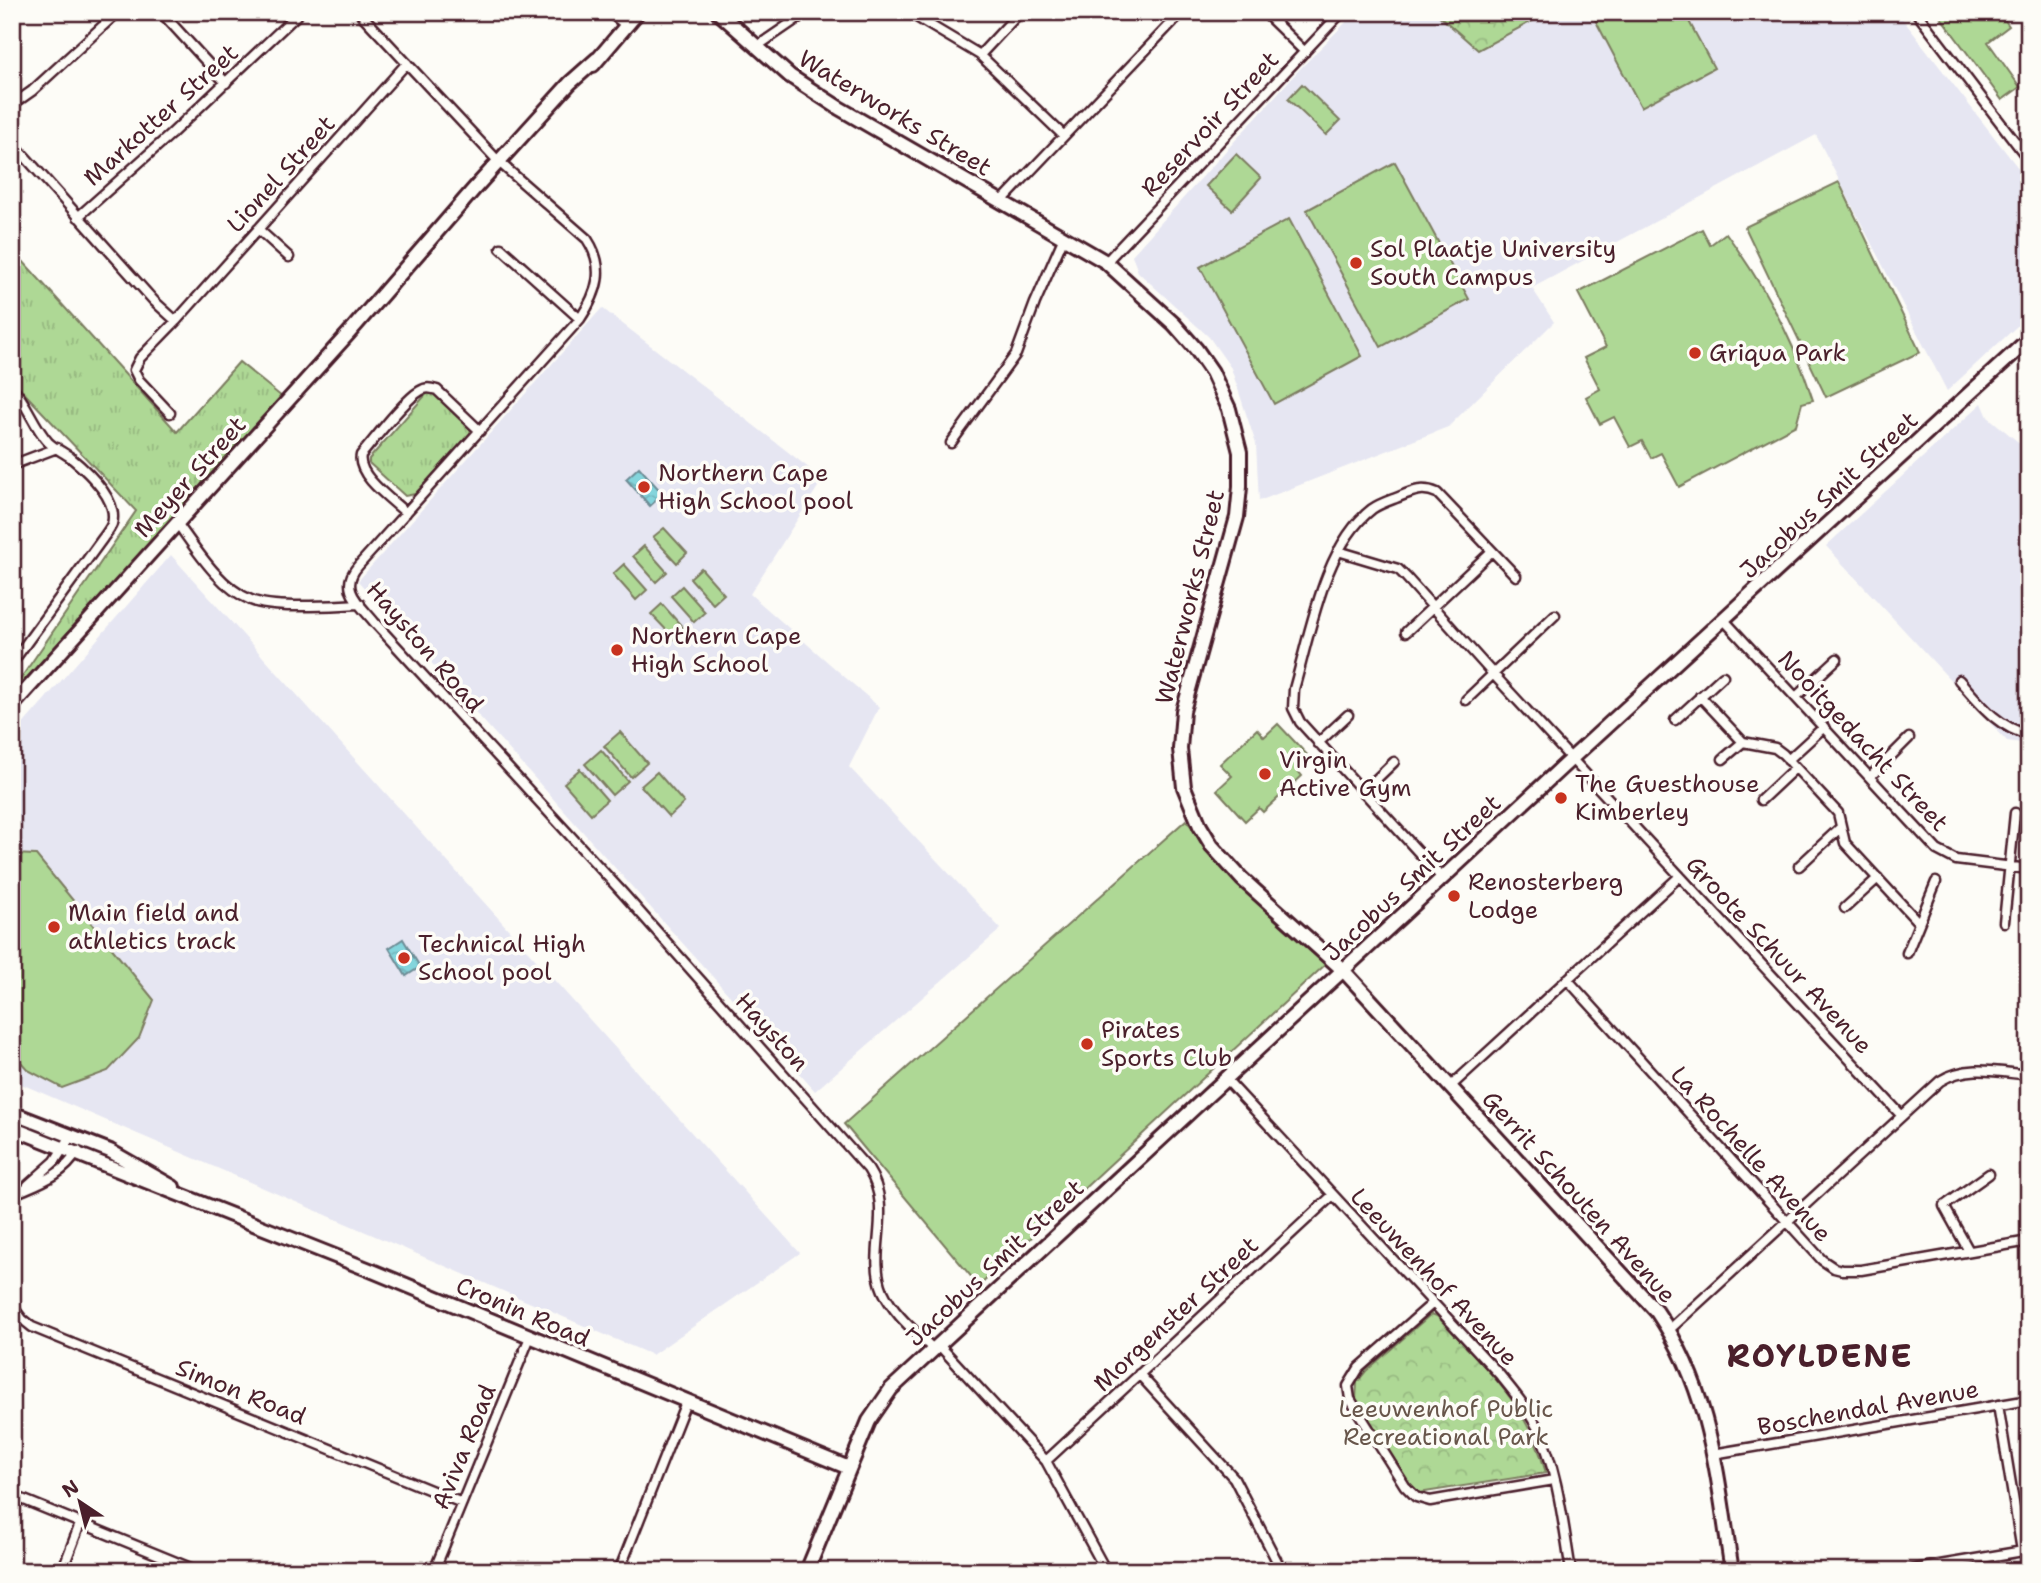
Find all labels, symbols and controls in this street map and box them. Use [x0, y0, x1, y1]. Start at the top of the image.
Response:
street label: Markotter Street [77, 37, 245, 193]
street label: Waterworks Street [792, 43, 998, 183]
street label: Reservoir Street [1134, 44, 1286, 204]
street label: Lionel Street [220, 108, 342, 240]
place label: Sol Plaatje University South Campus [1370, 233, 1616, 293]
marker: Sol Plaatje University South Campus [1348, 255, 1364, 271]
place label: Griqua Park [1709, 337, 1846, 369]
marker: Griqua Park [1687, 345, 1703, 361]
street label: Jacobus Smit Street [1733, 404, 1925, 586]
street label: Meyer Street [127, 409, 253, 545]
place label: Northern Cape High School pool [658, 457, 854, 517]
marker: Northern Cape High School pool [636, 479, 652, 495]
street label: Waterworks Street [1148, 486, 1232, 708]
street label: Hayston Road [359, 575, 491, 719]
place label: Northern Cape High School [631, 620, 802, 680]
marker: Northern Cape High School [609, 642, 625, 658]
street label: Nooitgedacht Street [1771, 644, 1955, 838]
place label: Virgin Active Gym [1279, 744, 1411, 804]
marker: Virgin Active Gym [1257, 766, 1273, 782]
place label: The Guesthouse Kimberley [1575, 768, 1760, 828]
street label: Jacobus Smit Street [1316, 787, 1508, 969]
marker: The Guesthouse Kimberley [1553, 790, 1569, 806]
street label: Groote Schuur Avenue [1679, 849, 1879, 1061]
place label: Renosterberg Lodge [1468, 866, 1623, 926]
marker: Renosterberg Lodge [1446, 888, 1462, 904]
place label: Main field and athletics track [68, 897, 239, 957]
marker: Main field and athletics track [46, 919, 62, 935]
place label: Technical High School pool [418, 928, 586, 988]
marker: Technical High School pool [396, 950, 412, 966]
street label: Hayston [728, 986, 816, 1078]
place label: Pirates Sports Club [1101, 1014, 1232, 1074]
marker: Pirates Sports Club [1079, 1036, 1095, 1052]
street label: La Rochelle Avenue [1663, 1059, 1839, 1249]
street label: Gerrit Schouten Avenue [1475, 1084, 1683, 1310]
street label: Jacobus Smit Street [899, 1172, 1091, 1354]
street label: Leeuwenhof Avenue [1343, 1181, 1525, 1373]
street label: Morgenster Street [1087, 1229, 1265, 1399]
street label: Cronin Road [451, 1269, 595, 1355]
district label: ROYLDENE [1727, 1334, 1913, 1377]
street label: Simon Road [171, 1351, 311, 1433]
street label: Boschendal Avenue [1755, 1373, 1981, 1443]
street label: Aviva Road [424, 1380, 504, 1514]
park label: Leeuwenhof Public Recreational Park [1339, 1393, 1553, 1453]
north arrow [46, 1468, 116, 1538]
text: N [57, 1474, 84, 1503]

